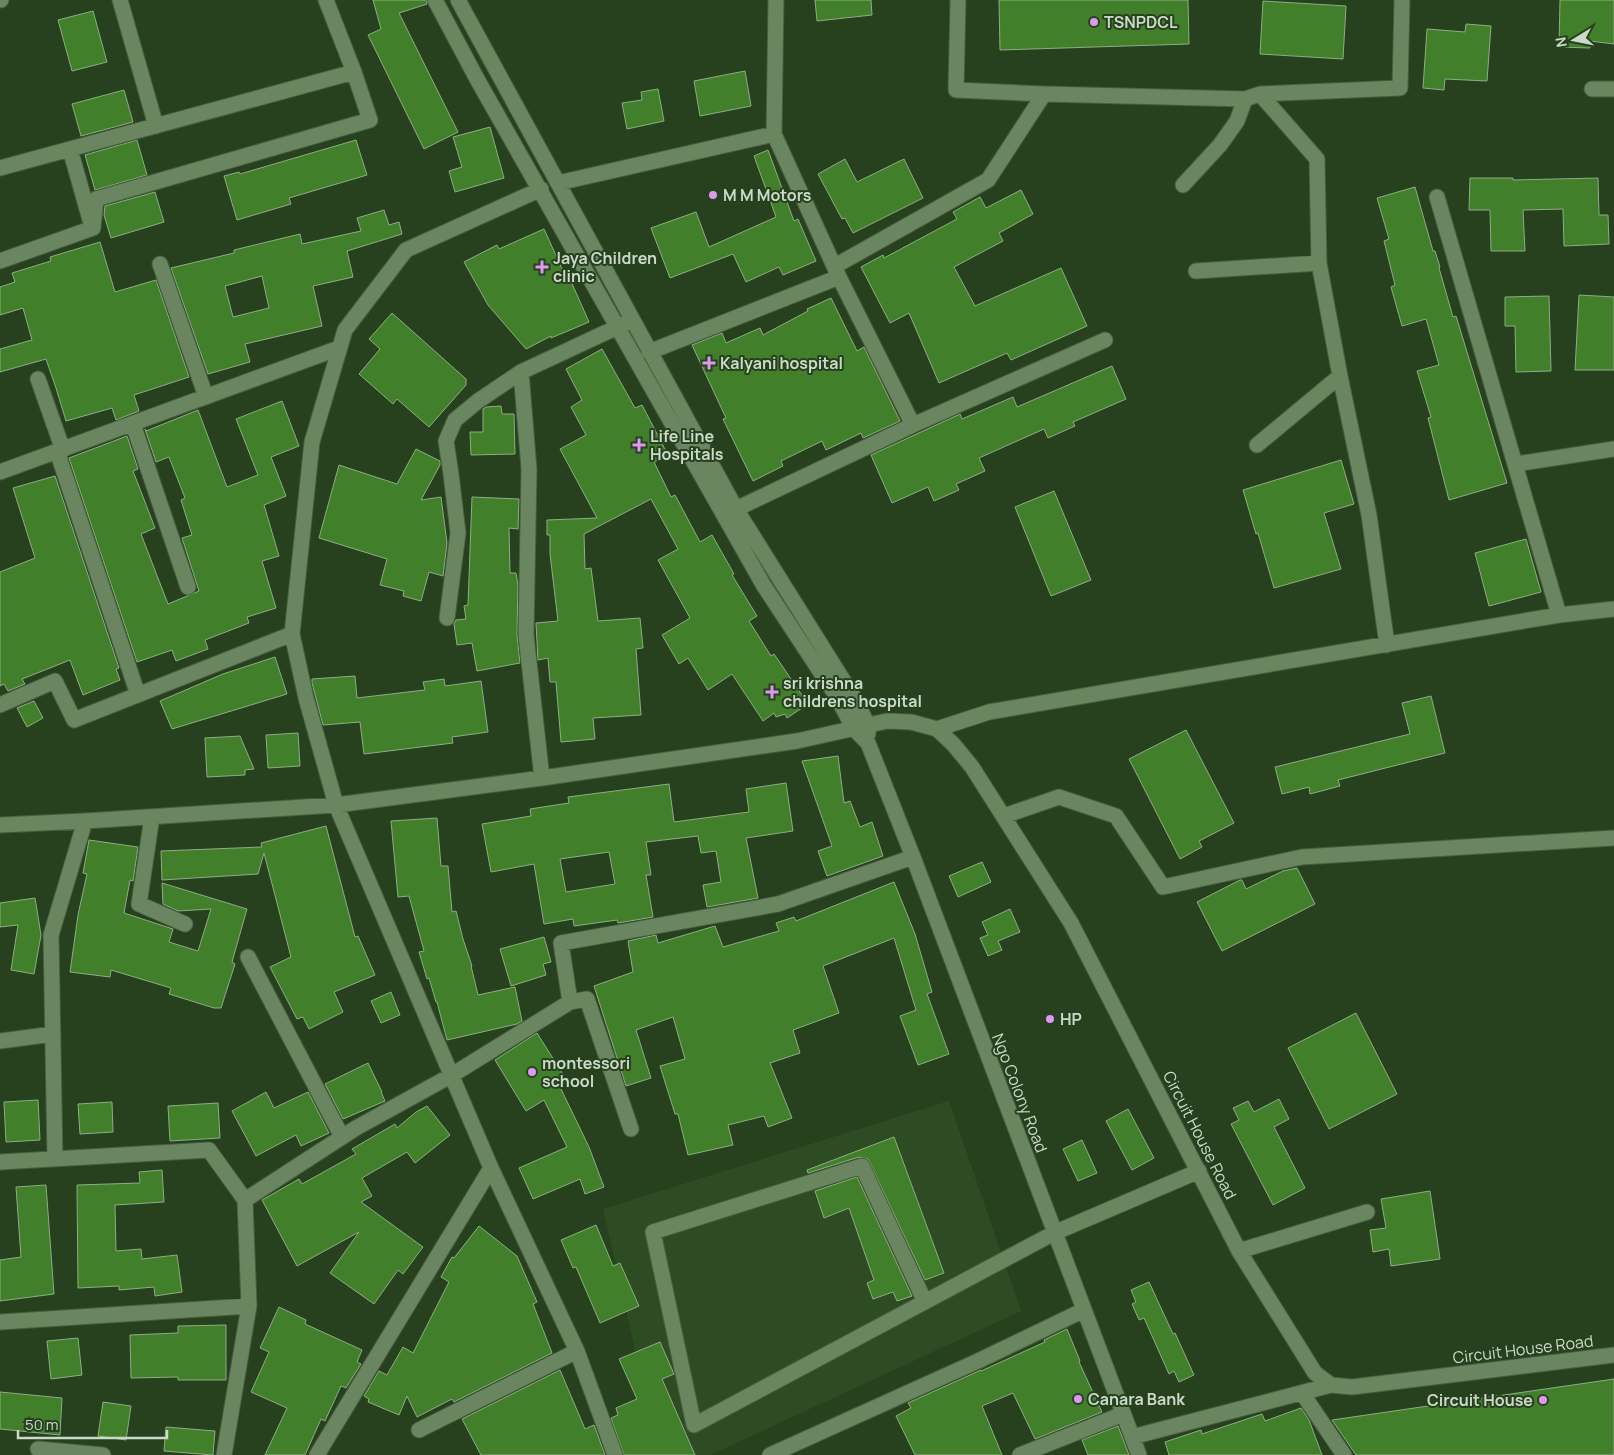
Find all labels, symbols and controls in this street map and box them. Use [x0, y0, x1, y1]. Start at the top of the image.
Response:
place label: TSNPDCL [1104, 11, 1178, 33]
north arrow [1549, 15, 1599, 65]
marker: TSNPDCL [1088, 16, 1100, 28]
text: N [1550, 36, 1571, 49]
place label: M M Motors [723, 184, 812, 206]
marker: M M Motors [707, 189, 719, 201]
place label: Jaya Children clinic [553, 247, 657, 287]
marker: Jaya Children clinic [535, 260, 549, 274]
place label: Kalyani hospital [720, 352, 843, 374]
marker: Kalyani hospital [702, 356, 716, 370]
place label: Life Line Hospitals [650, 425, 724, 465]
marker: Life Line Hospitals [632, 438, 646, 452]
place label: sri krishna childrens hospital [783, 672, 922, 712]
marker: sri krishna childrens hospital [765, 685, 779, 699]
place label: HP [1060, 1008, 1082, 1030]
marker: HP [1044, 1013, 1056, 1025]
street label: Ngo Colony Road [987, 1030, 1053, 1156]
place label: montessori school [542, 1052, 630, 1092]
marker: montessori school [526, 1066, 538, 1078]
street label: Circuit House Road [1158, 1067, 1242, 1203]
street label: Circuit House Road [1452, 1329, 1594, 1369]
place label: Canara Bank [1088, 1388, 1185, 1410]
place label: Circuit House [1427, 1389, 1533, 1411]
marker: Canara Bank [1072, 1393, 1084, 1405]
marker: Circuit House [1537, 1394, 1549, 1406]
scale bar [18, 1408, 166, 1440]
text: 50 m [25, 1414, 59, 1435]

